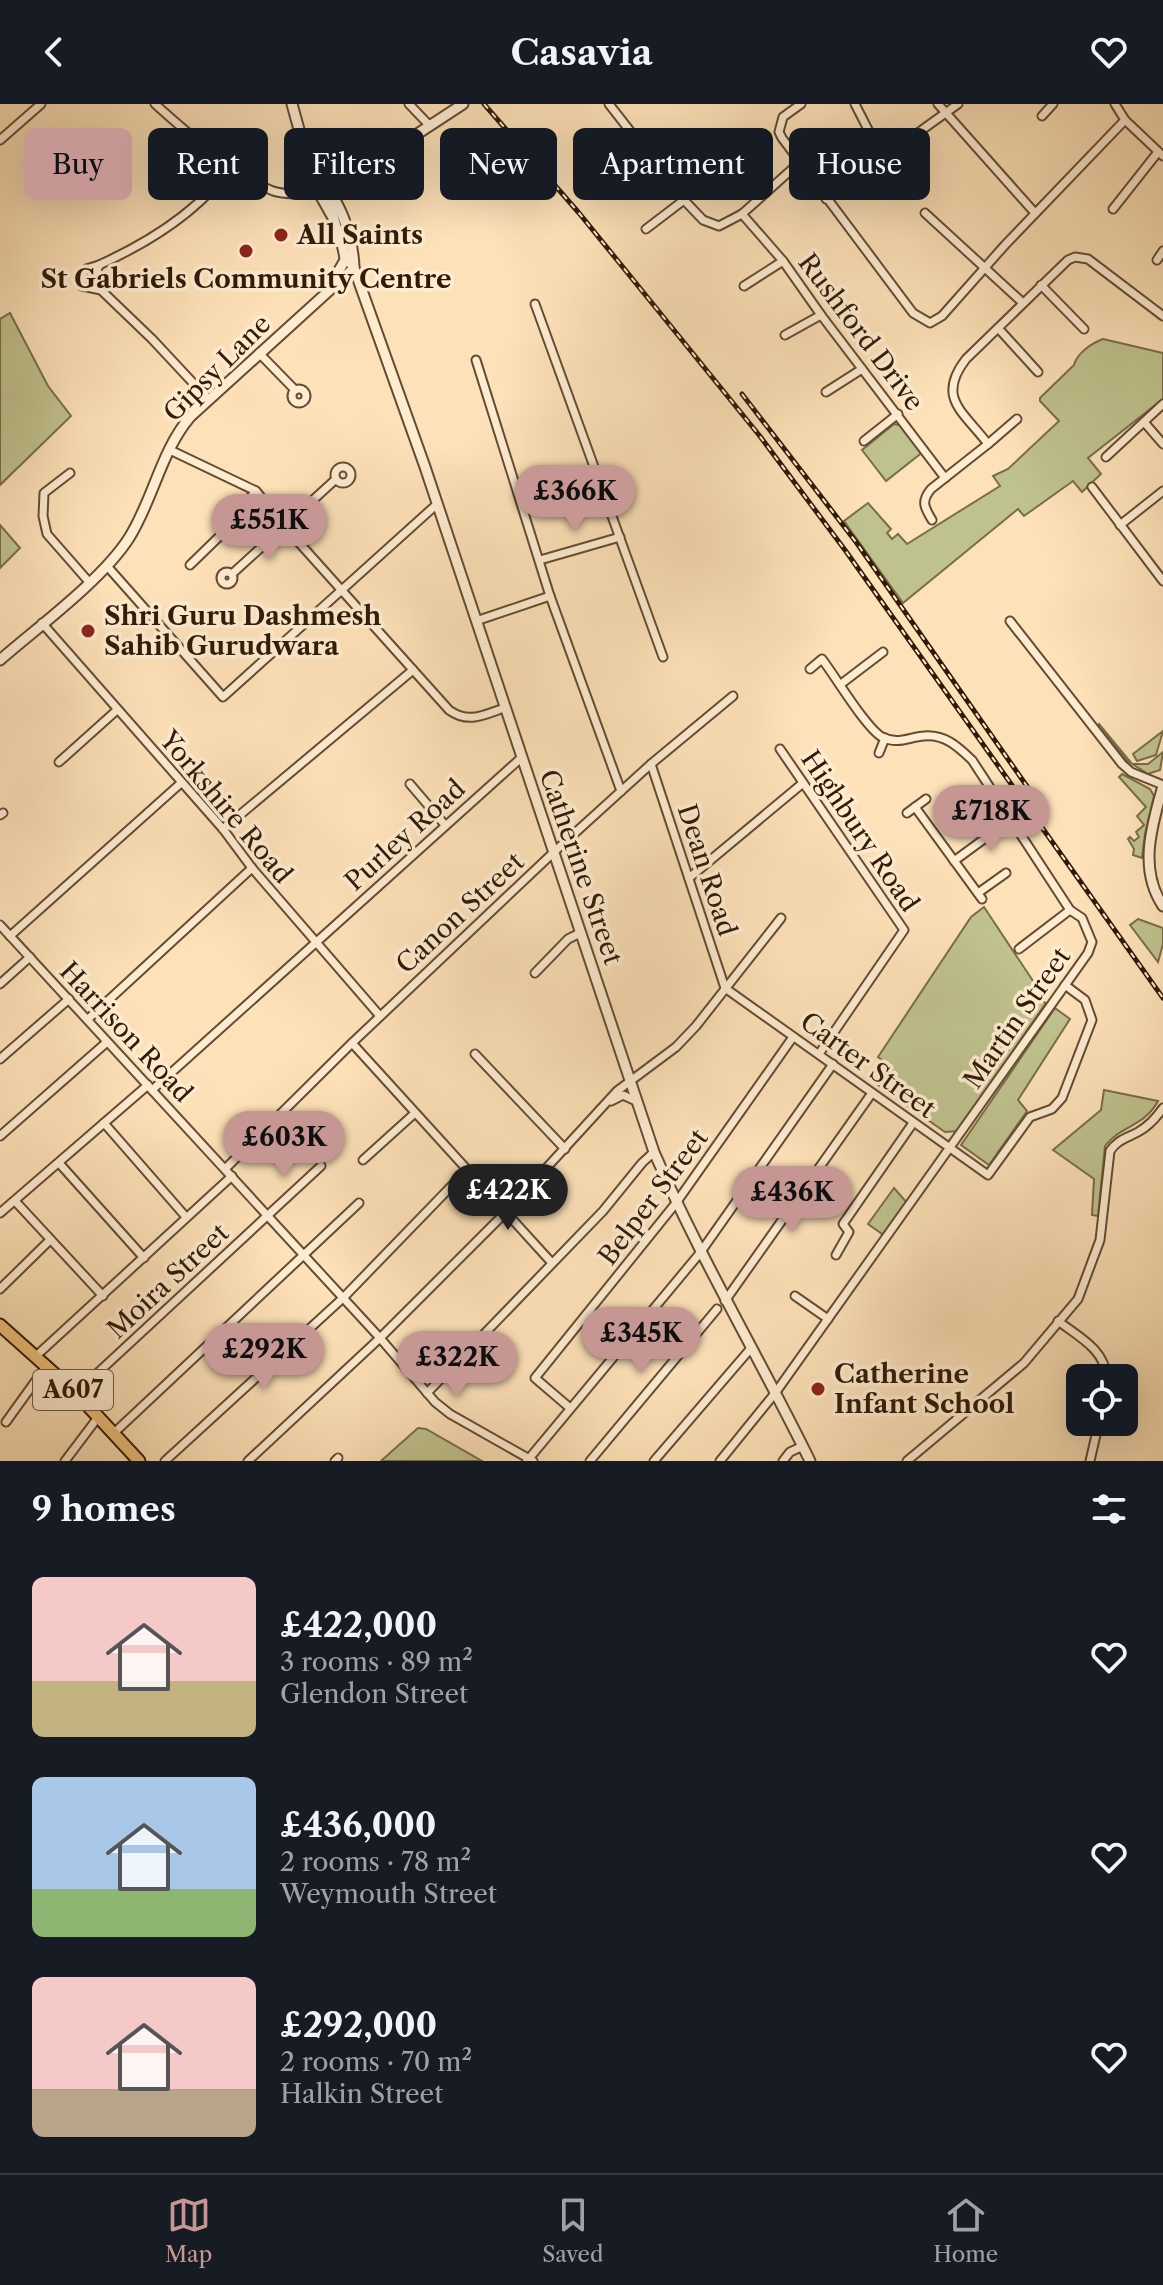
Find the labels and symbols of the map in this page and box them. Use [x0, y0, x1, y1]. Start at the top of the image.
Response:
place label: All Saints [296, 219, 423, 251]
marker: All Saints [272, 226, 290, 244]
marker: St Gabriels Community Centre [237, 242, 255, 260]
street label: Rushford Drive [792, 247, 930, 417]
place label: St Gabriels Community Centre [40, 263, 452, 295]
street label: Gipsy Lane [157, 308, 277, 428]
pin: £366K [519, 465, 631, 533]
pin: £551K [213, 494, 325, 562]
place label: Shri Guru Dashmesh Sahib Gurudwara [104, 600, 382, 662]
marker: Shri Guru Dashmesh Sahib Gurudwara [79, 622, 97, 640]
street label: Yorkshire Road [152, 723, 299, 890]
street label: Highbury Road [794, 744, 926, 918]
street label: Catherine Street [533, 765, 630, 969]
street label: Purley Road [338, 773, 472, 897]
pin: £718K [935, 785, 1047, 853]
street label: Dean Road [671, 800, 743, 940]
street label: Canon Street [390, 845, 531, 980]
street label: Martin Street [957, 941, 1078, 1095]
street label: Harrison Road [53, 955, 199, 1109]
street label: Carter Street [794, 1005, 943, 1125]
pin: £603K [228, 1111, 340, 1179]
street label: Belper Street [591, 1122, 715, 1271]
pin: £422K [452, 1164, 564, 1232]
pin: £436K [736, 1166, 848, 1234]
street label: Moira Street [101, 1216, 236, 1345]
pin: £345K [585, 1307, 697, 1375]
pin: £292K [208, 1323, 320, 1391]
pin: £322K [401, 1331, 513, 1399]
place label: Catherine Infant School [834, 1358, 1014, 1420]
road number: A607 [33, 1370, 113, 1410]
marker: Catherine Infant School [809, 1380, 827, 1398]

